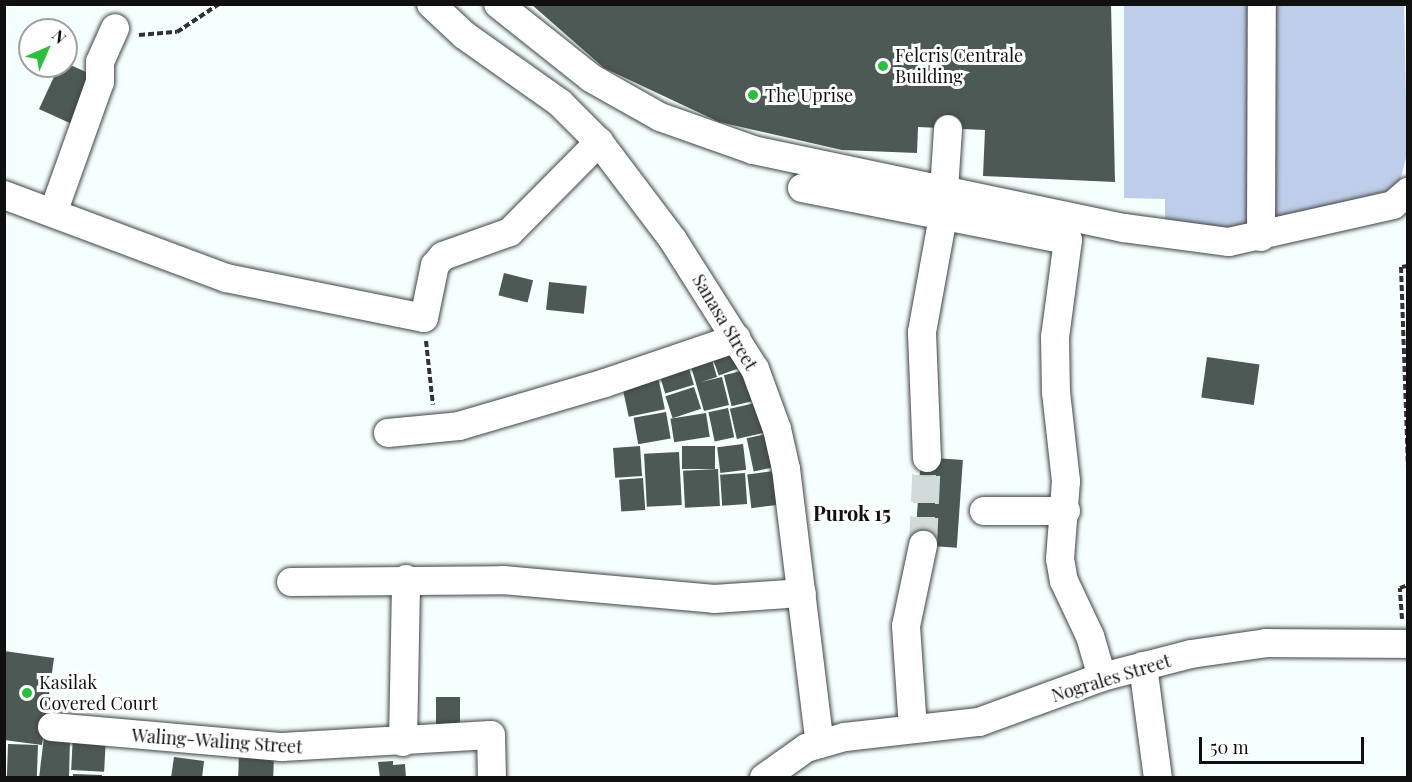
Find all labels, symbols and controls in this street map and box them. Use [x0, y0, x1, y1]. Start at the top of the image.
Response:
north arrow [18, 18, 78, 78]
text: N [48, 25, 71, 48]
place label: Felcris Centrale Building [895, 45, 1023, 88]
marker: Felcris Centrale Building [876, 59, 890, 73]
place label: The Uprise [765, 84, 853, 106]
marker: The Uprise [746, 88, 760, 102]
street label: Sanasa Street [688, 270, 762, 374]
district label: Purok 15 [813, 500, 891, 524]
street label: Nograles Street [1049, 650, 1173, 706]
place label: Kasilak Covered Court [39, 672, 158, 714]
marker: Kasilak Covered Court [20, 686, 34, 700]
street label: Waling-Waling Street [131, 724, 303, 758]
scale bar [1202, 725, 1367, 763]
text: 50 m [1210, 735, 1249, 759]

